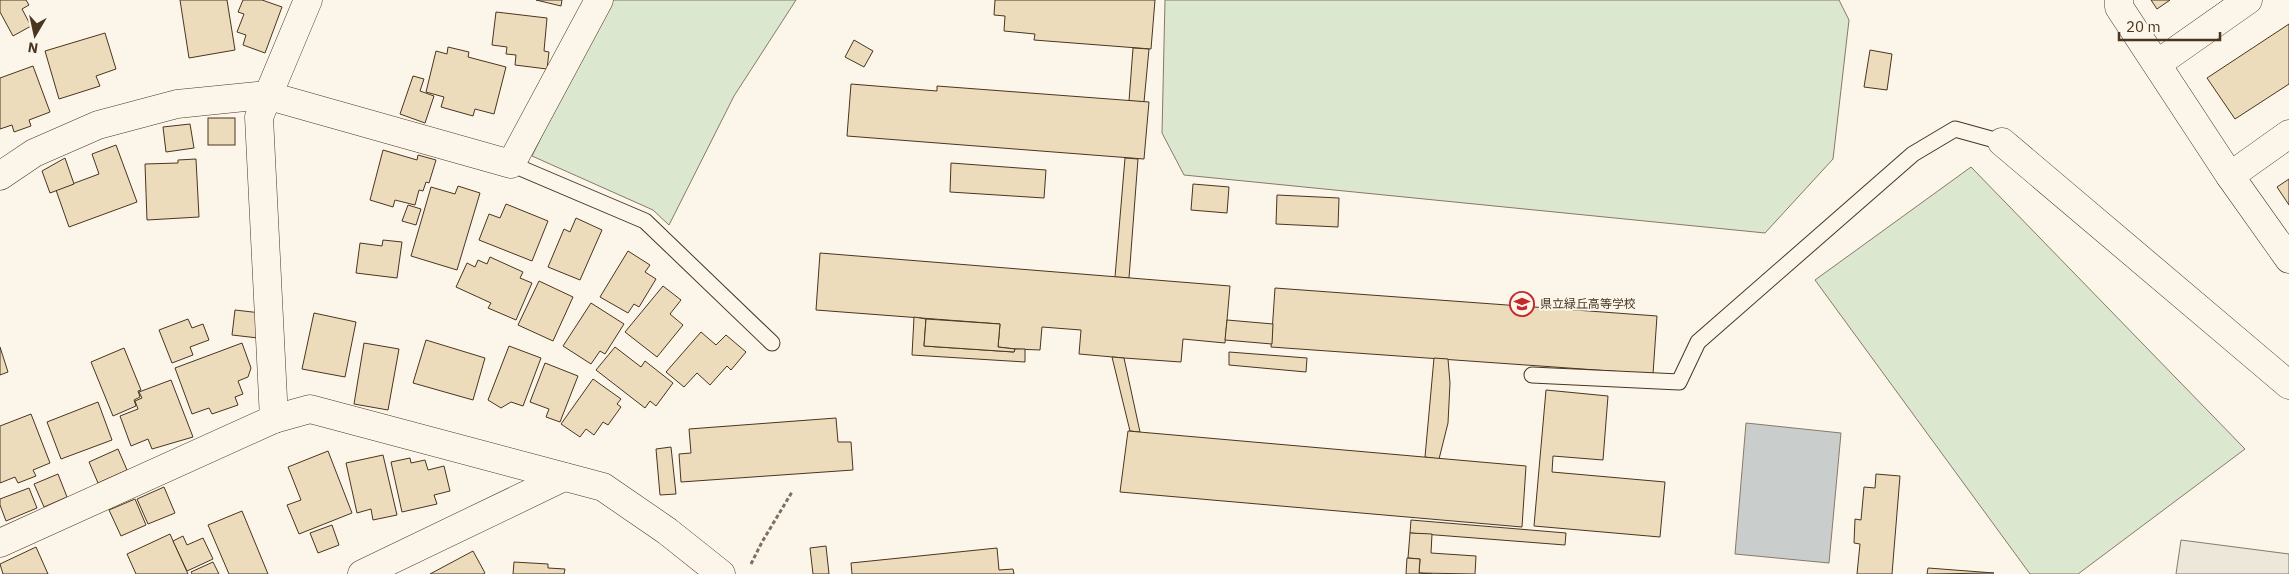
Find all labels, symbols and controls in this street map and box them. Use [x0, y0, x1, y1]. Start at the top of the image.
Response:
north arrow [10, 10, 60, 60]
scale bar [2119, 10, 2220, 42]
text: 20 m [2126, 17, 2161, 36]
text: N [27, 38, 39, 58]
school or university icon: 県立緑丘高等学校 [1509, 291, 1535, 317]
place label: 県立緑丘高等学校 [1540, 296, 1636, 311]

